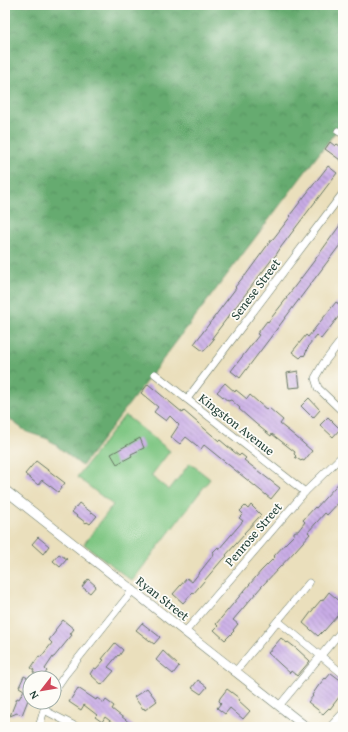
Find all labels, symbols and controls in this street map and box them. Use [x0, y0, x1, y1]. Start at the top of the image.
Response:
street label: Senese Street [226, 254, 285, 324]
street label: Kingston Avenue [195, 389, 279, 460]
street label: Penrose Street [220, 498, 287, 570]
street label: Ryan Street [132, 572, 194, 626]
north arrow [22, 670, 62, 710]
text: N [24, 687, 42, 702]

